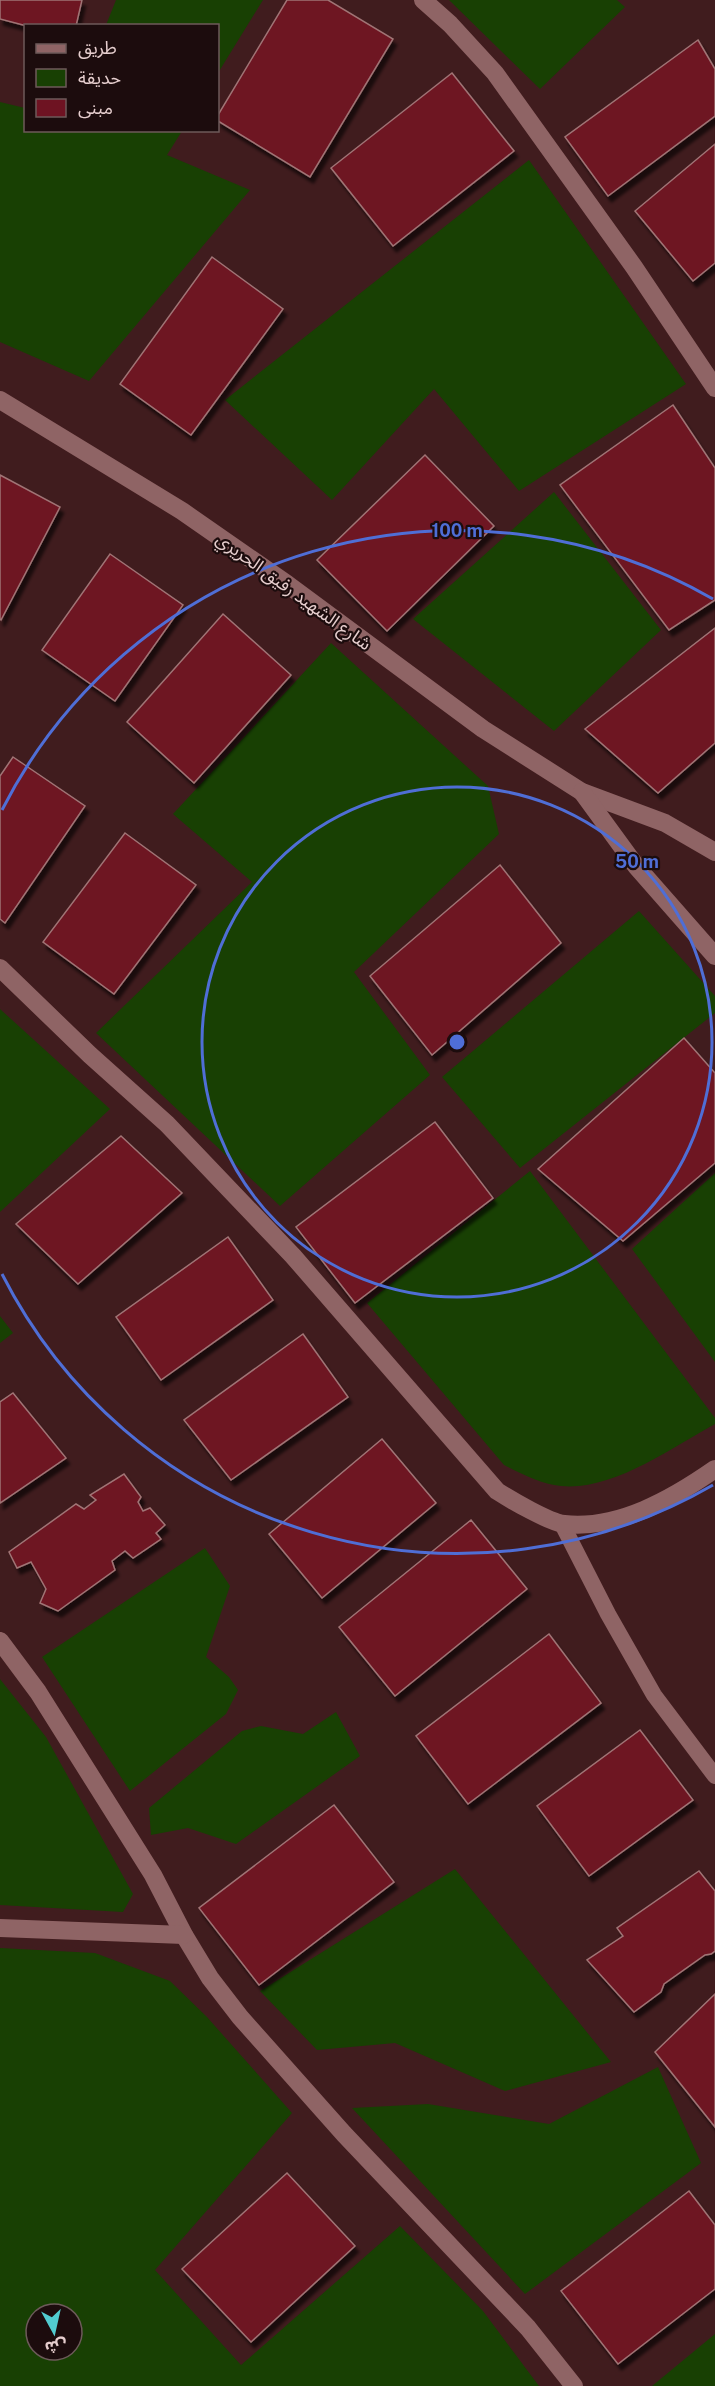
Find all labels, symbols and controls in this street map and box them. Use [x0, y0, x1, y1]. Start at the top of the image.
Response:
legend [24, 24, 219, 132]
text: طريق [78, 37, 117, 59]
text: حديقة [78, 67, 121, 88]
text: مبنى [78, 97, 113, 119]
text: 100 m [431, 520, 483, 541]
street label: شارع الشهيد رفيق الحريري [210, 528, 376, 658]
text: 50 m [615, 851, 659, 872]
centre of rings [447, 1032, 467, 1052]
north arrow [24, 2302, 84, 2362]
text: ش [44, 2335, 68, 2357]

